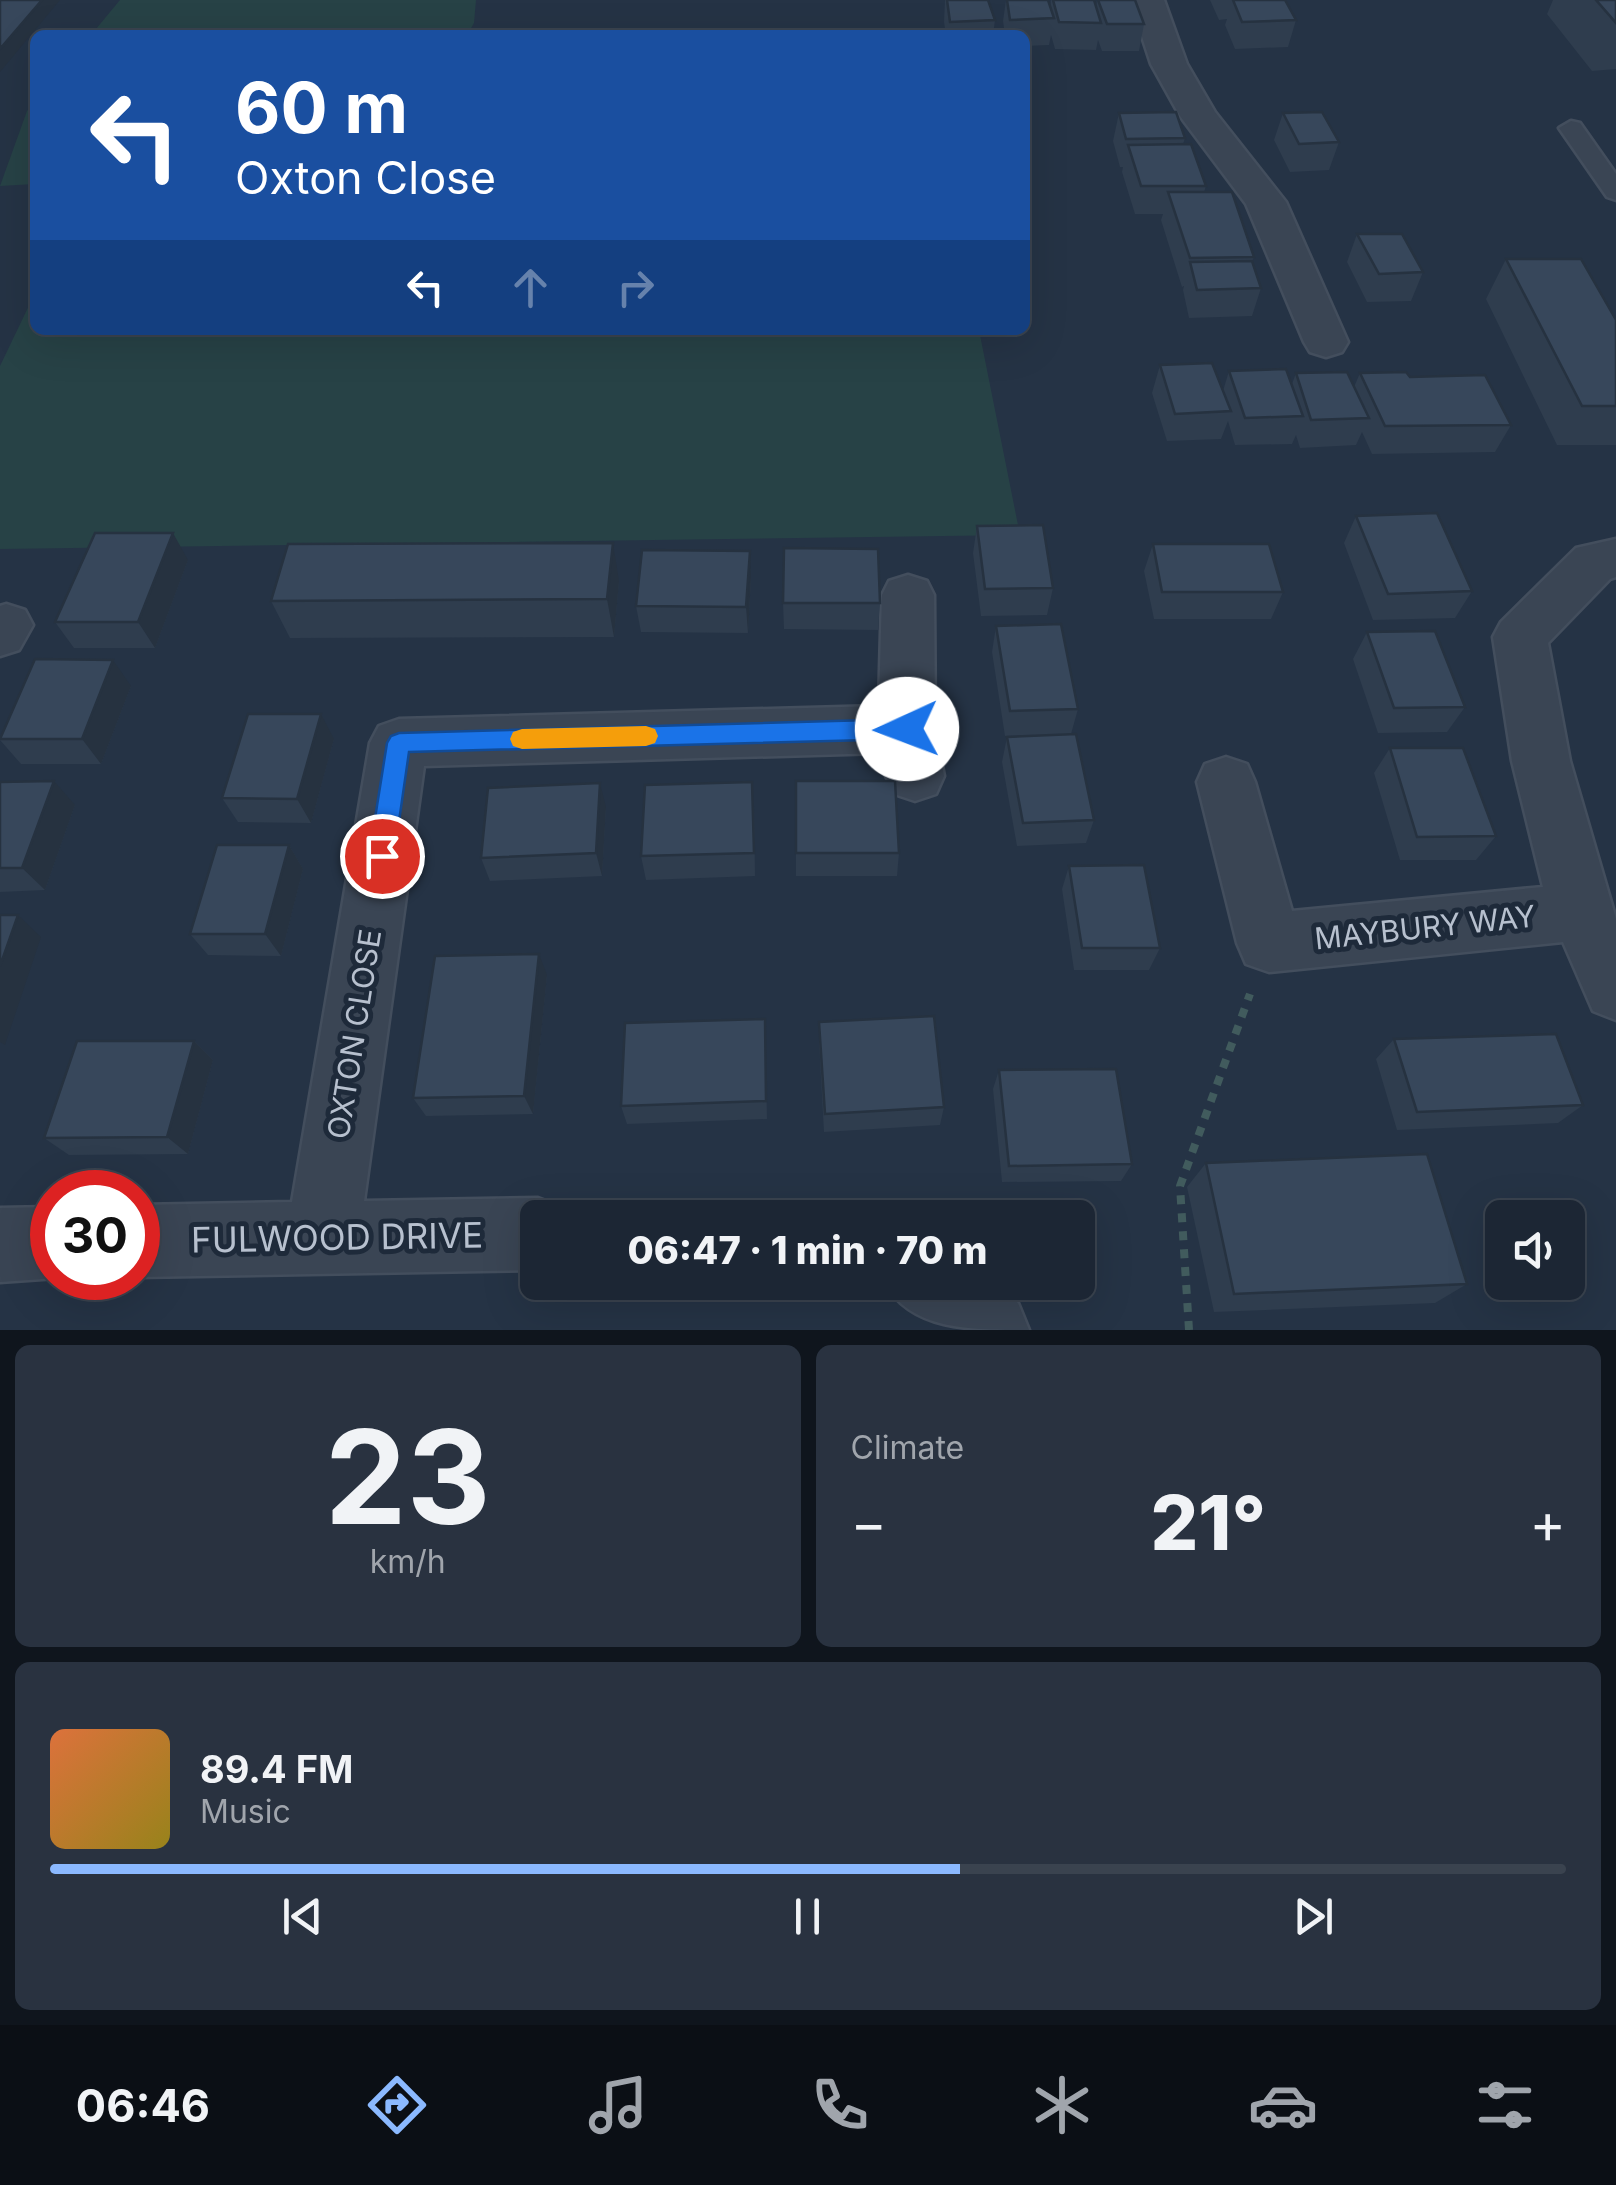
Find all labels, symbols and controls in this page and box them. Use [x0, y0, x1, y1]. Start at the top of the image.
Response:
text: 60 m [235, 65, 408, 150]
icon: left [70, 70, 200, 200]
text: Oxton Close [235, 150, 496, 205]
icon: left [398, 260, 453, 315]
icon: ahead [503, 260, 558, 315]
icon: right [608, 260, 663, 315]
position arrow [855, 677, 959, 781]
pin [340, 814, 425, 899]
icon: arrive [355, 829, 410, 884]
street label: MAYBURY WAY [1313, 897, 1537, 957]
street label: OXTON CLOSE [320, 927, 388, 1141]
speed limit sign: 30 [30, 1170, 160, 1300]
map controls [1485, 1200, 1585, 1300]
button: sound [1485, 1200, 1585, 1300]
street label: FULWOOD DRIVE [191, 1213, 483, 1261]
text: 06:47 · 1 min · 70 m [627, 1227, 988, 1273]
text: 23 [325, 1398, 491, 1555]
text: Climate [851, 1428, 964, 1467]
text: 21° [1150, 1477, 1266, 1568]
text: − [851, 1490, 887, 1556]
text: + [1530, 1490, 1566, 1556]
text: km/h [370, 1542, 446, 1581]
text: 89.4 FM [200, 1746, 353, 1792]
text: Music [200, 1792, 291, 1831]
icon: previous [275, 1889, 330, 1944]
icon: pause [780, 1889, 835, 1944]
icon: next [1286, 1889, 1341, 1944]
icon: directions [362, 2070, 432, 2140]
icon: music [583, 2070, 653, 2140]
icon: phone [805, 2070, 875, 2140]
icon: climate [1027, 2070, 1097, 2140]
icon: car [1248, 2070, 1318, 2140]
icon: filters [1470, 2070, 1540, 2140]
text: 06:46 [76, 2078, 210, 2133]

